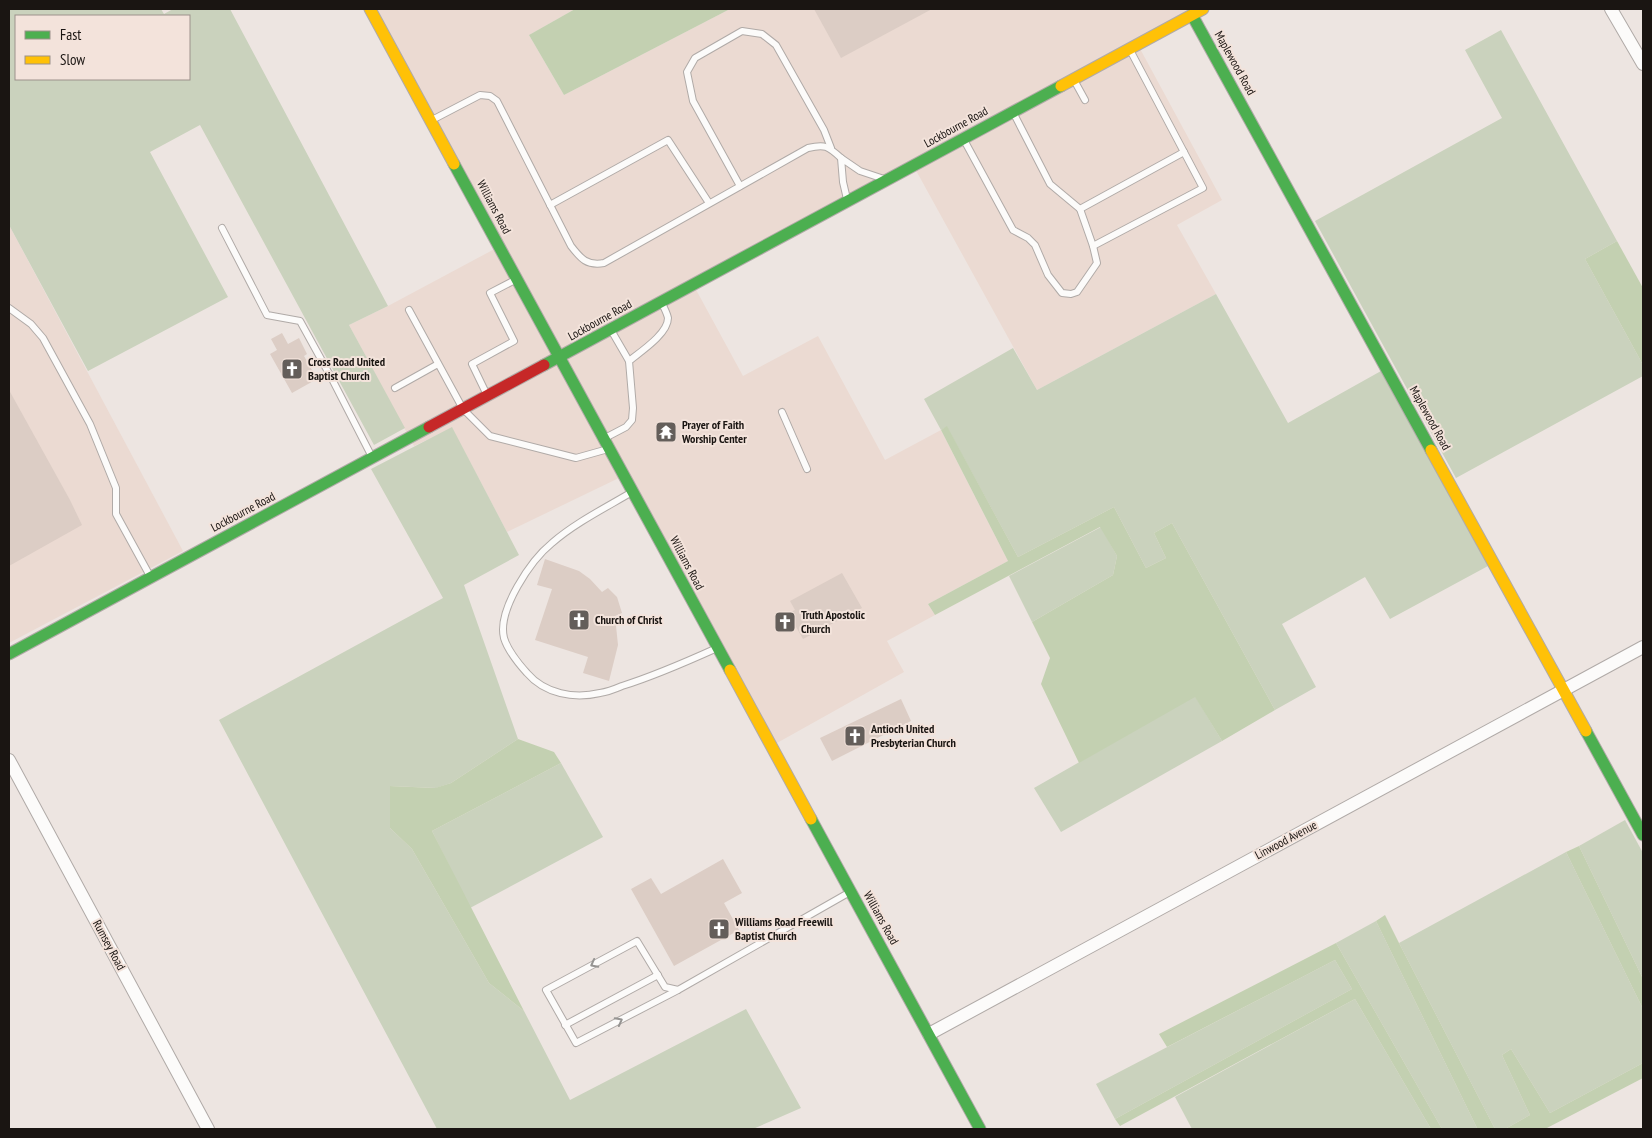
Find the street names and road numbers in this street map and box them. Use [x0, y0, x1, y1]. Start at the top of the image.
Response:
street label: Maplewood Road [1212, 28, 1259, 97]
street label: Lockbourne Road [921, 103, 990, 150]
street label: Williams Road [474, 177, 515, 236]
street label: Lockbourne Road [565, 296, 634, 343]
street label: Maplewood Road [1407, 383, 1454, 452]
street label: Lockbourne Road [208, 488, 277, 535]
street label: Williams Road [667, 533, 708, 592]
street label: Linwood Avenue [1252, 817, 1319, 862]
street label: Williams Road [861, 889, 902, 947]
street label: Rumsey Road [90, 917, 129, 972]

